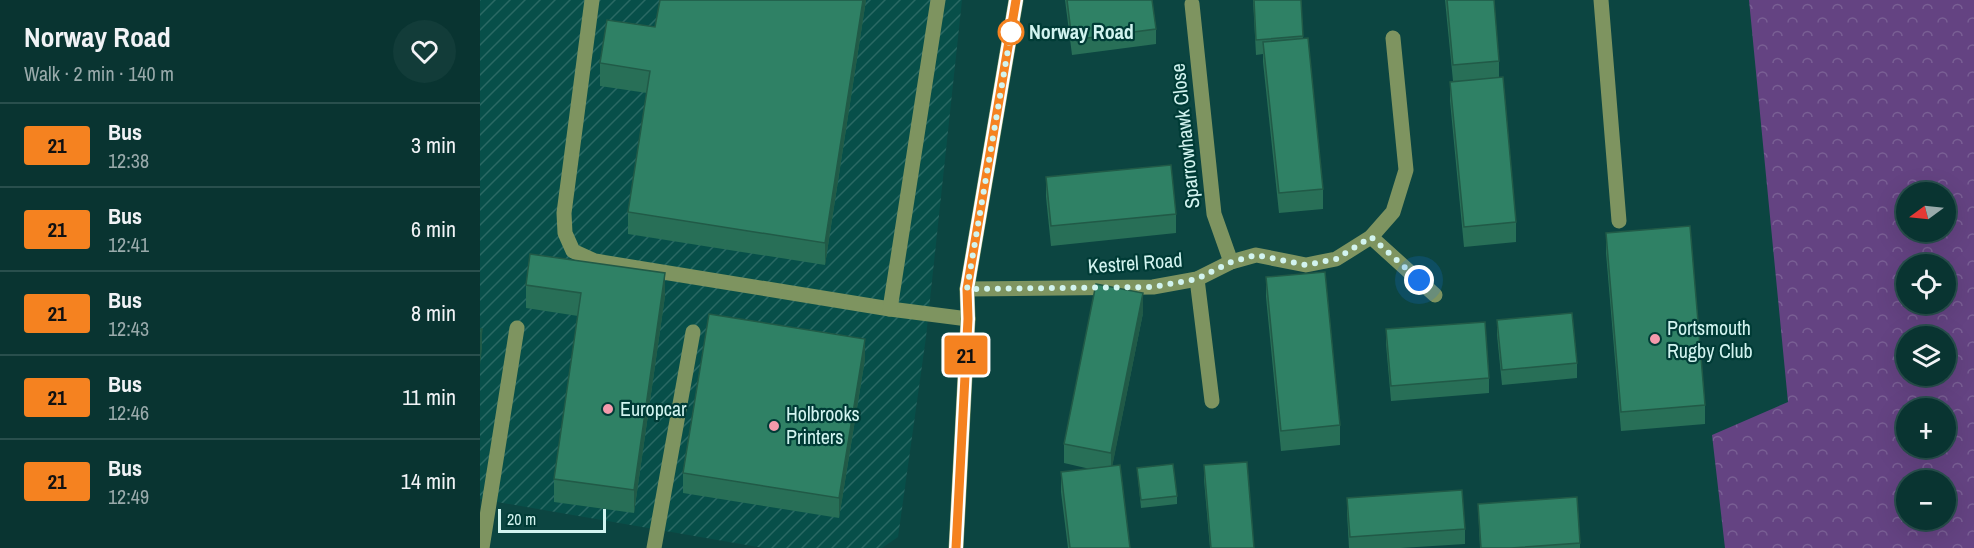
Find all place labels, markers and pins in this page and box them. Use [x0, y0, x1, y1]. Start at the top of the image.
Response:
place label: Norway Road [1029, 18, 1134, 45]
marker: Norway Road [998, 19, 1024, 45]
place label: Portsmouth Rugby Club [1667, 314, 1753, 364]
marker: Portsmouth Rugby Club [1648, 332, 1662, 346]
place label: Europcar [620, 395, 687, 422]
place label: Holbrooks Printers [786, 400, 860, 450]
marker: Europcar [601, 402, 615, 416]
marker: Holbrooks Printers [767, 419, 781, 433]

